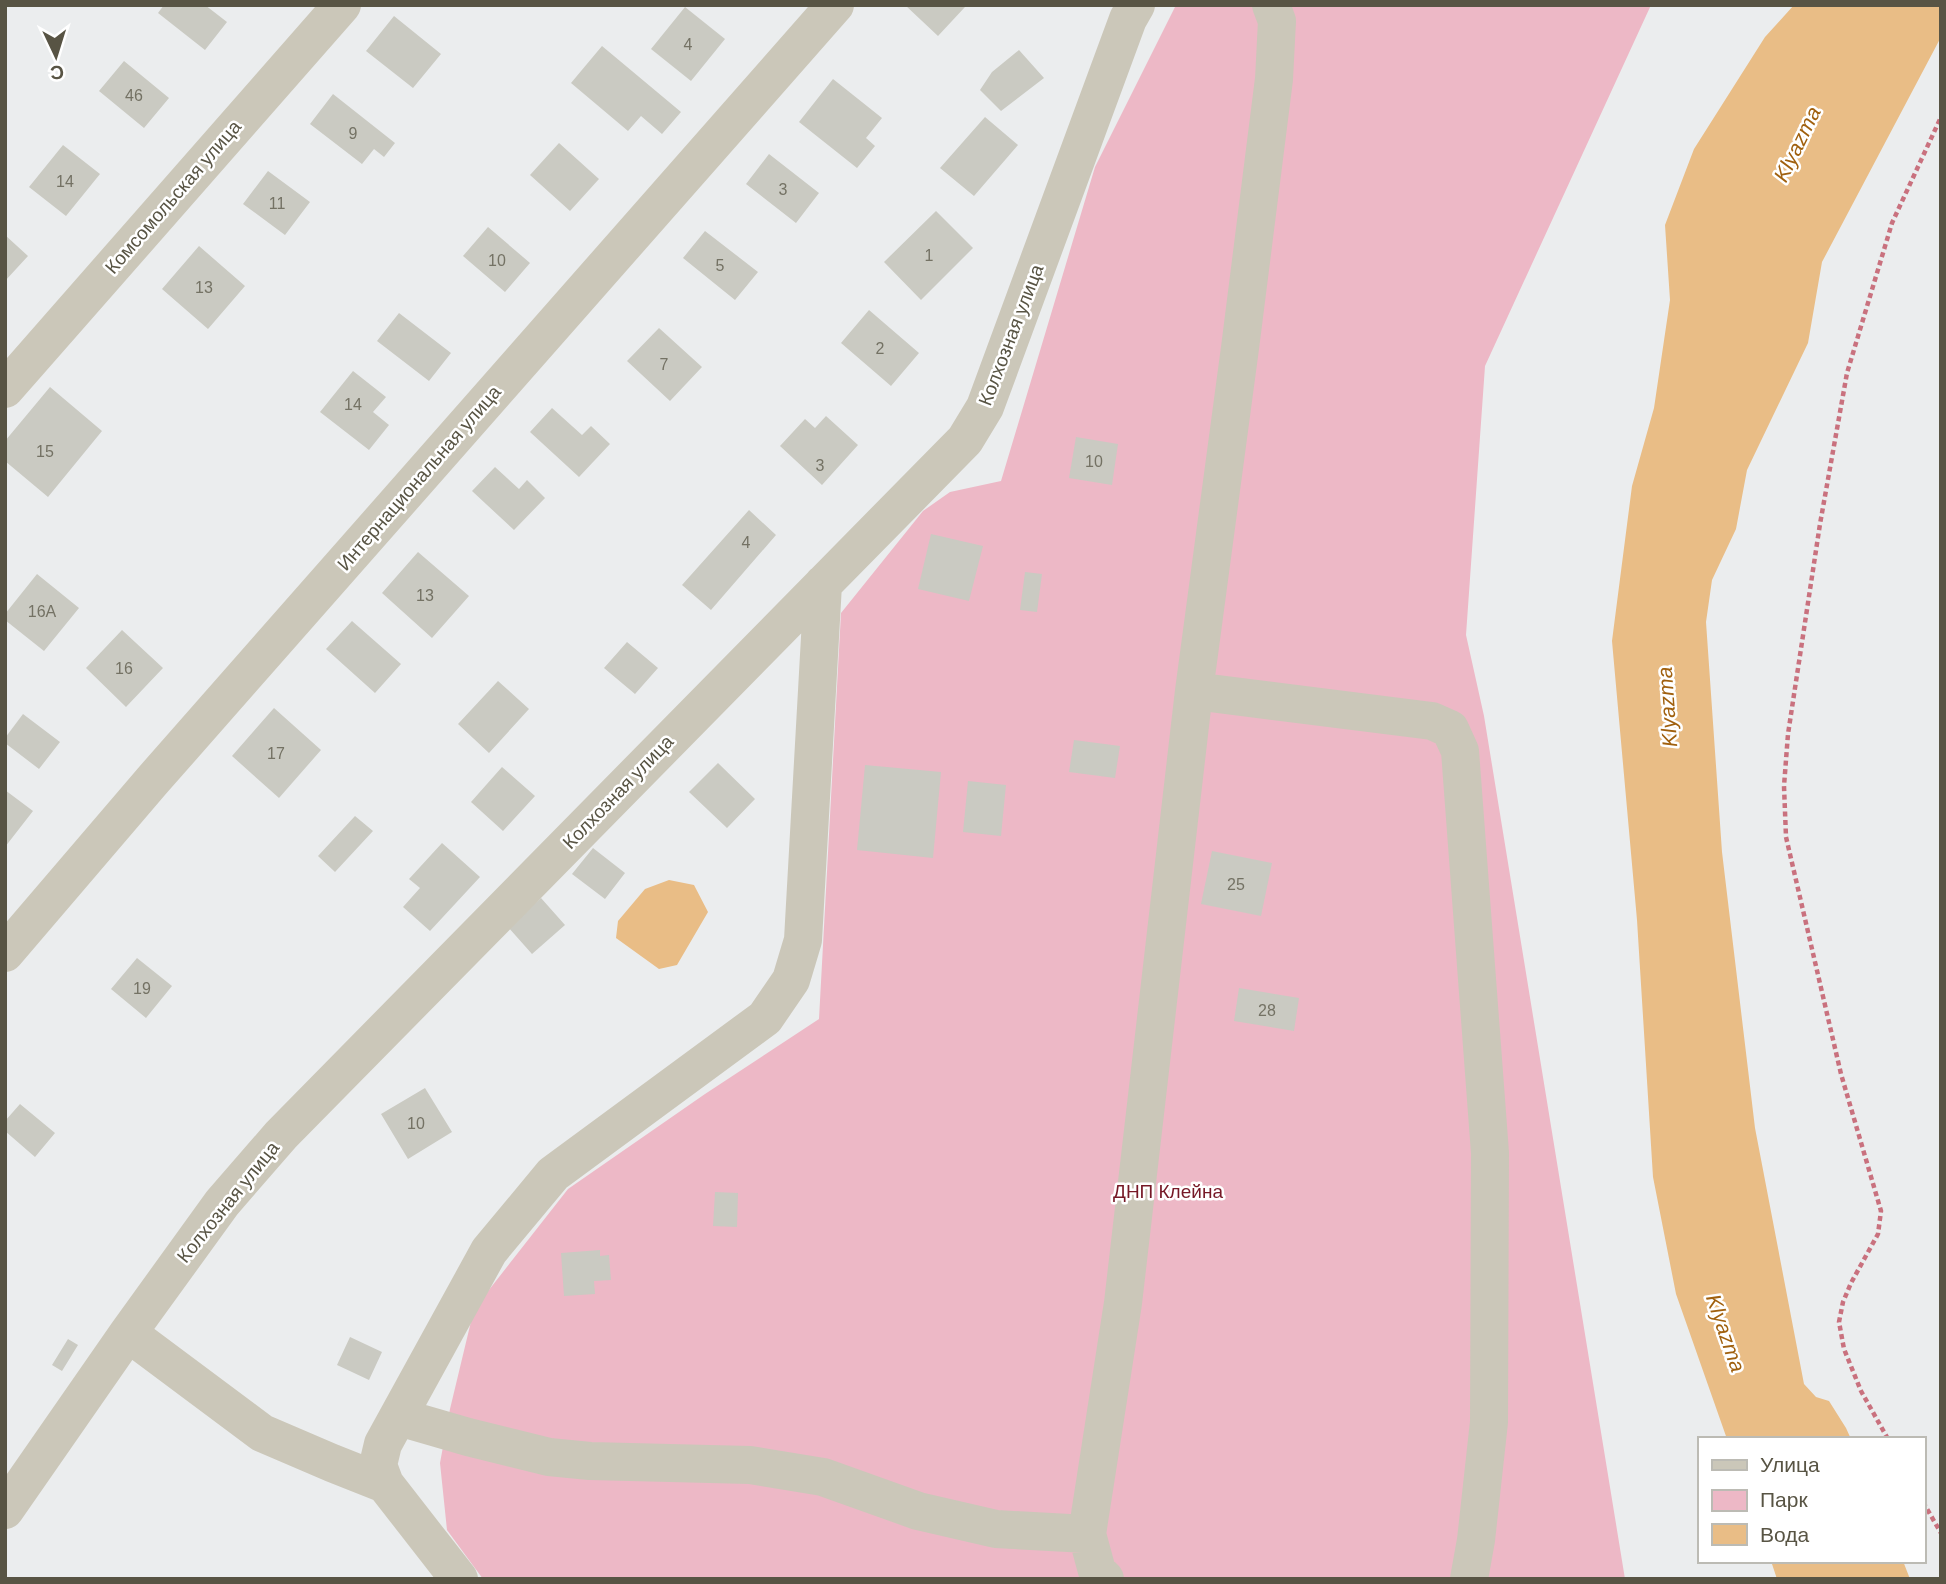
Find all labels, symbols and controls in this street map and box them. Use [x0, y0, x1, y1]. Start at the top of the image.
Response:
north arrow [21, 21, 91, 91]
house number: 4 [684, 36, 693, 53]
text: С [49, 62, 65, 83]
house number: 46 [125, 87, 143, 104]
water label: Klyazma [1769, 103, 1825, 185]
street label: Комсомольская улица [101, 116, 245, 278]
house number: 9 [349, 125, 358, 142]
house number: 14 [56, 173, 74, 190]
house number: 3 [779, 181, 788, 198]
house number: 11 [269, 195, 285, 212]
house number: 1 [925, 247, 934, 264]
house number: 10 [488, 252, 506, 269]
house number: 5 [716, 257, 725, 274]
street label: Колхозная улица [974, 261, 1048, 409]
house number: 13 [195, 279, 213, 296]
house number: 2 [876, 340, 885, 357]
house number: 7 [660, 356, 669, 373]
street label: Интернациональная улица [333, 381, 505, 575]
house number: 14 [344, 396, 362, 413]
house number: 15 [36, 443, 54, 460]
house number: 10 [1085, 453, 1103, 470]
house number: 3 [816, 457, 825, 474]
house number: 4 [742, 534, 751, 551]
house number: 13 [416, 587, 434, 604]
house number: 16А [28, 603, 57, 620]
house number: 16 [115, 660, 133, 677]
water label: Klyazma [1653, 666, 1681, 748]
street label: Колхозная улица [559, 731, 678, 853]
house number: 17 [267, 745, 285, 762]
house number: 25 [1227, 876, 1245, 893]
house number: 19 [133, 980, 151, 997]
house number: 28 [1258, 1002, 1276, 1019]
house number: 10 [407, 1115, 425, 1132]
street label: Колхозная улица [173, 1137, 283, 1267]
park label: ДНП Клейна [1113, 1181, 1223, 1202]
water label: Klyazma [1702, 1291, 1750, 1375]
legend [1698, 1437, 1925, 1563]
text: Улица [1760, 1453, 1820, 1476]
text: Парк [1760, 1488, 1808, 1511]
text: Вода [1760, 1523, 1809, 1546]

